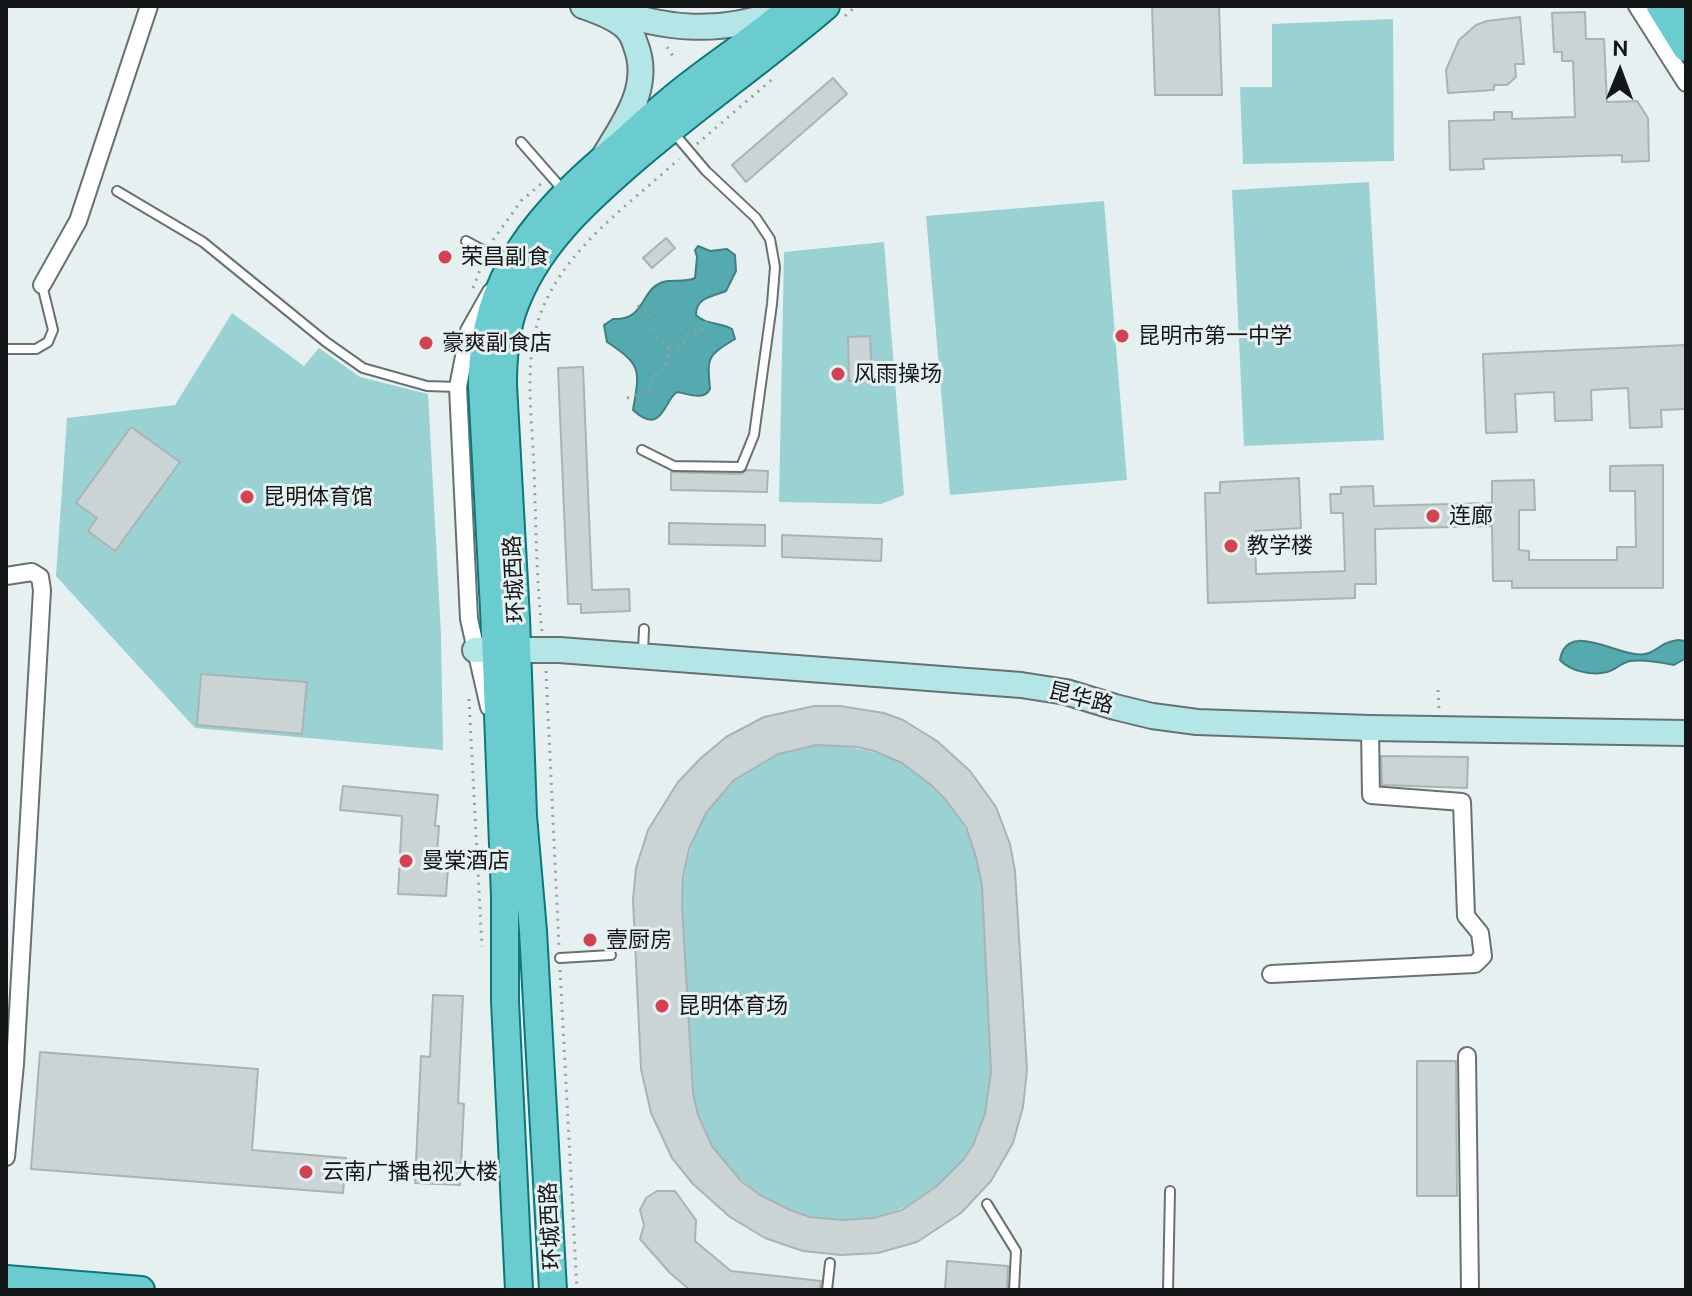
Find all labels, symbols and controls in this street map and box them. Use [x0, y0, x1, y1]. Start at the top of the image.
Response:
north arrow [1580, 32, 1660, 112]
text: N [1612, 35, 1629, 60]
place label: 荣昌副食 [461, 244, 549, 270]
marker: 荣昌副食 [436, 248, 454, 266]
place label: 昆明市第一中学 [1138, 323, 1292, 349]
marker: 昆明市第一中学 [1113, 327, 1131, 345]
place label: 豪爽副食店 [442, 330, 552, 356]
marker: 豪爽副食店 [417, 334, 435, 352]
place label: 风雨操场 [854, 361, 942, 387]
marker: 风雨操场 [829, 365, 847, 383]
place label: 昆明体育馆 [263, 484, 373, 510]
marker: 昆明体育馆 [238, 488, 256, 506]
place label: 连廊 [1449, 503, 1493, 529]
marker: 连廊 [1424, 507, 1442, 525]
place label: 教学楼 [1247, 533, 1313, 559]
street label: 环城西路 [499, 534, 529, 624]
marker: 教学楼 [1222, 537, 1240, 555]
street label: 昆华路 [1046, 677, 1116, 719]
place label: 曼棠酒店 [422, 848, 510, 874]
marker: 曼棠酒店 [397, 852, 415, 870]
place label: 壹厨房 [606, 927, 672, 953]
marker: 壹厨房 [581, 931, 599, 949]
place label: 昆明体育场 [678, 993, 788, 1019]
marker: 昆明体育场 [653, 997, 671, 1015]
place label: 云南广播电视大楼 [322, 1159, 498, 1185]
marker: 云南广播电视大楼 [297, 1163, 315, 1181]
street label: 环城西路 [535, 1181, 565, 1271]

